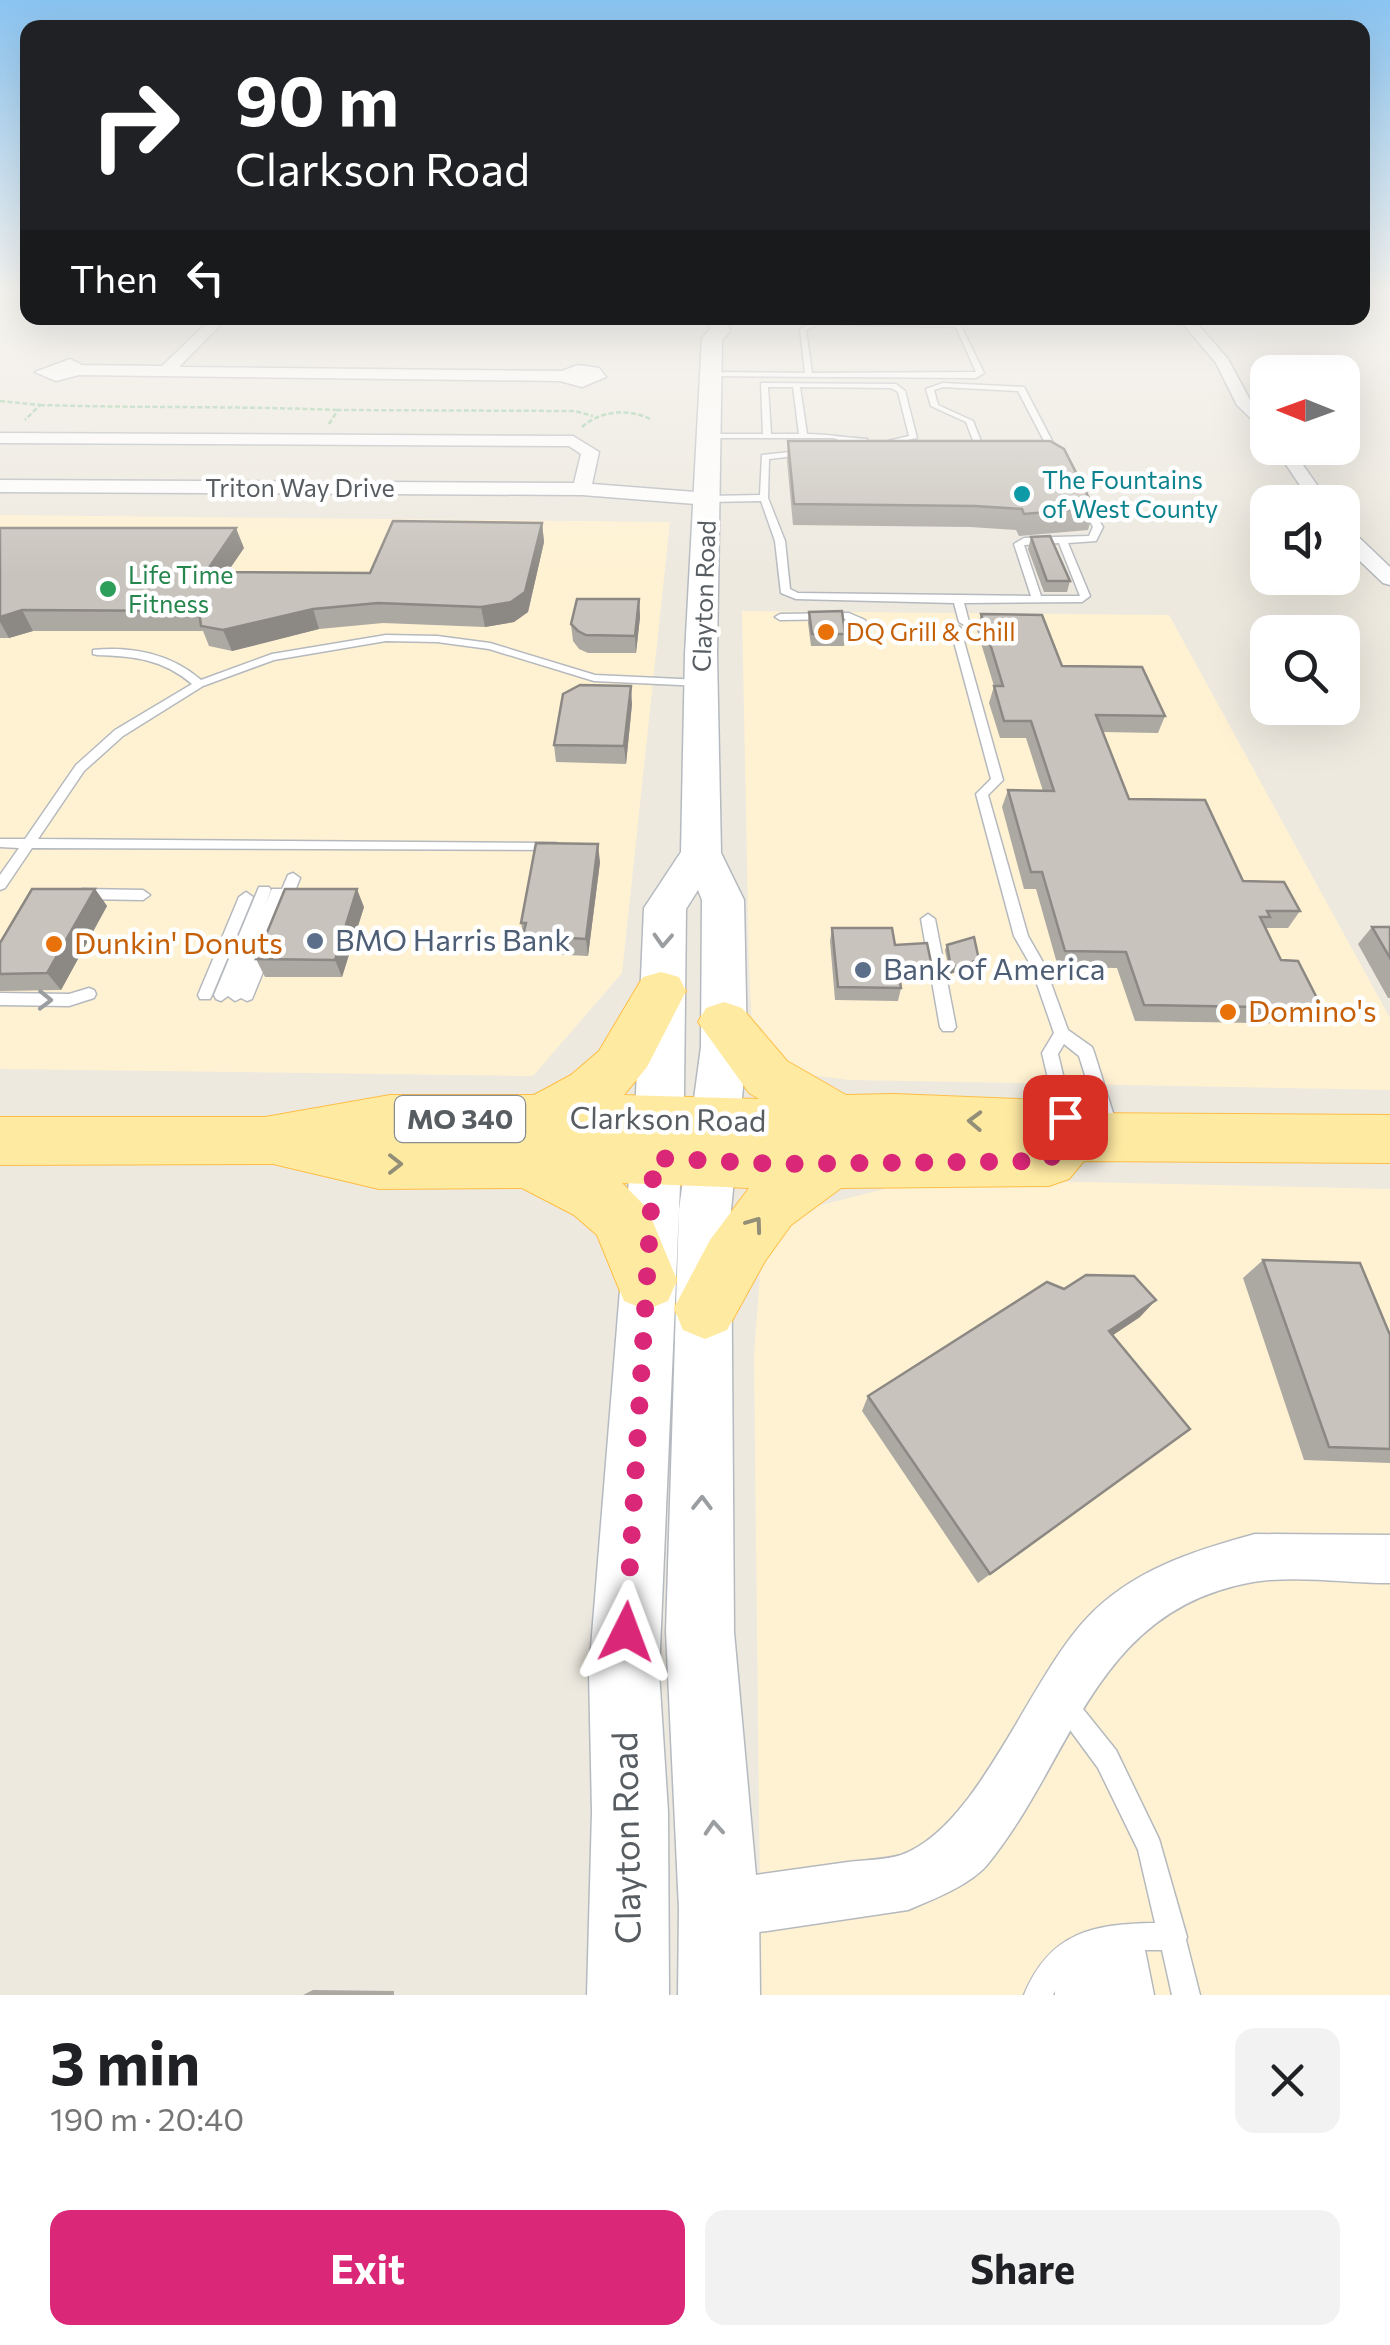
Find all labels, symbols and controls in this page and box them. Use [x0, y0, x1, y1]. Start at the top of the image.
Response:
text: 90 m [235, 55, 399, 140]
icon: right [70, 60, 200, 190]
text: Clarkson Road [235, 140, 530, 195]
icon: left [178, 250, 233, 305]
text: Then [70, 254, 158, 301]
north arrow [1250, 355, 1360, 465]
map controls [1250, 355, 1360, 725]
place label: The Fountains of West County [1042, 464, 1218, 523]
street label: Triton Way Drive [205, 472, 395, 502]
marker: The Fountains of West County [1011, 483, 1033, 505]
button: sound [1250, 485, 1360, 595]
street label: Clayton Road [685, 520, 721, 672]
place label: Life Time Fitness [128, 559, 233, 618]
marker: Life Time Fitness [97, 578, 119, 600]
button: search [1250, 615, 1360, 725]
place label: DQ Grill & Chill [846, 616, 1016, 646]
marker: DQ Grill & Chill [815, 621, 837, 643]
place label: BMO Harris Bank [335, 920, 571, 957]
place label: Dunkin' Donuts [74, 923, 283, 960]
marker: BMO Harris Bank [304, 930, 326, 952]
one-way arrow [653, 932, 674, 948]
marker: Dunkin' Donuts [43, 933, 65, 955]
place label: Bank of America [883, 949, 1105, 986]
marker: Bank of America [852, 959, 874, 981]
one-way arrow [38, 989, 54, 1010]
place label: Domino's [1248, 991, 1377, 1028]
marker: Domino's [1217, 1001, 1239, 1023]
pin [1023, 1075, 1108, 1160]
icon: arrive [1038, 1090, 1093, 1145]
road number: MO 340 [395, 1096, 525, 1142]
street label: Clarkson Road [569, 1097, 767, 1138]
one-way arrow [967, 1111, 983, 1132]
one-way arrow [388, 1153, 403, 1175]
one-way arrow [744, 1217, 761, 1235]
one-way arrow [691, 1495, 713, 1510]
position arrow [574, 1580, 678, 1684]
street label: Clayton Road [601, 1731, 648, 1945]
one-way arrow [703, 1819, 725, 1835]
text: 3 min [50, 2024, 200, 2097]
button: close [1235, 2028, 1340, 2133]
text: 190 m · 20:40 [50, 2098, 244, 2138]
button: Exit [50, 2210, 685, 2325]
button: Share [705, 2210, 1340, 2325]

